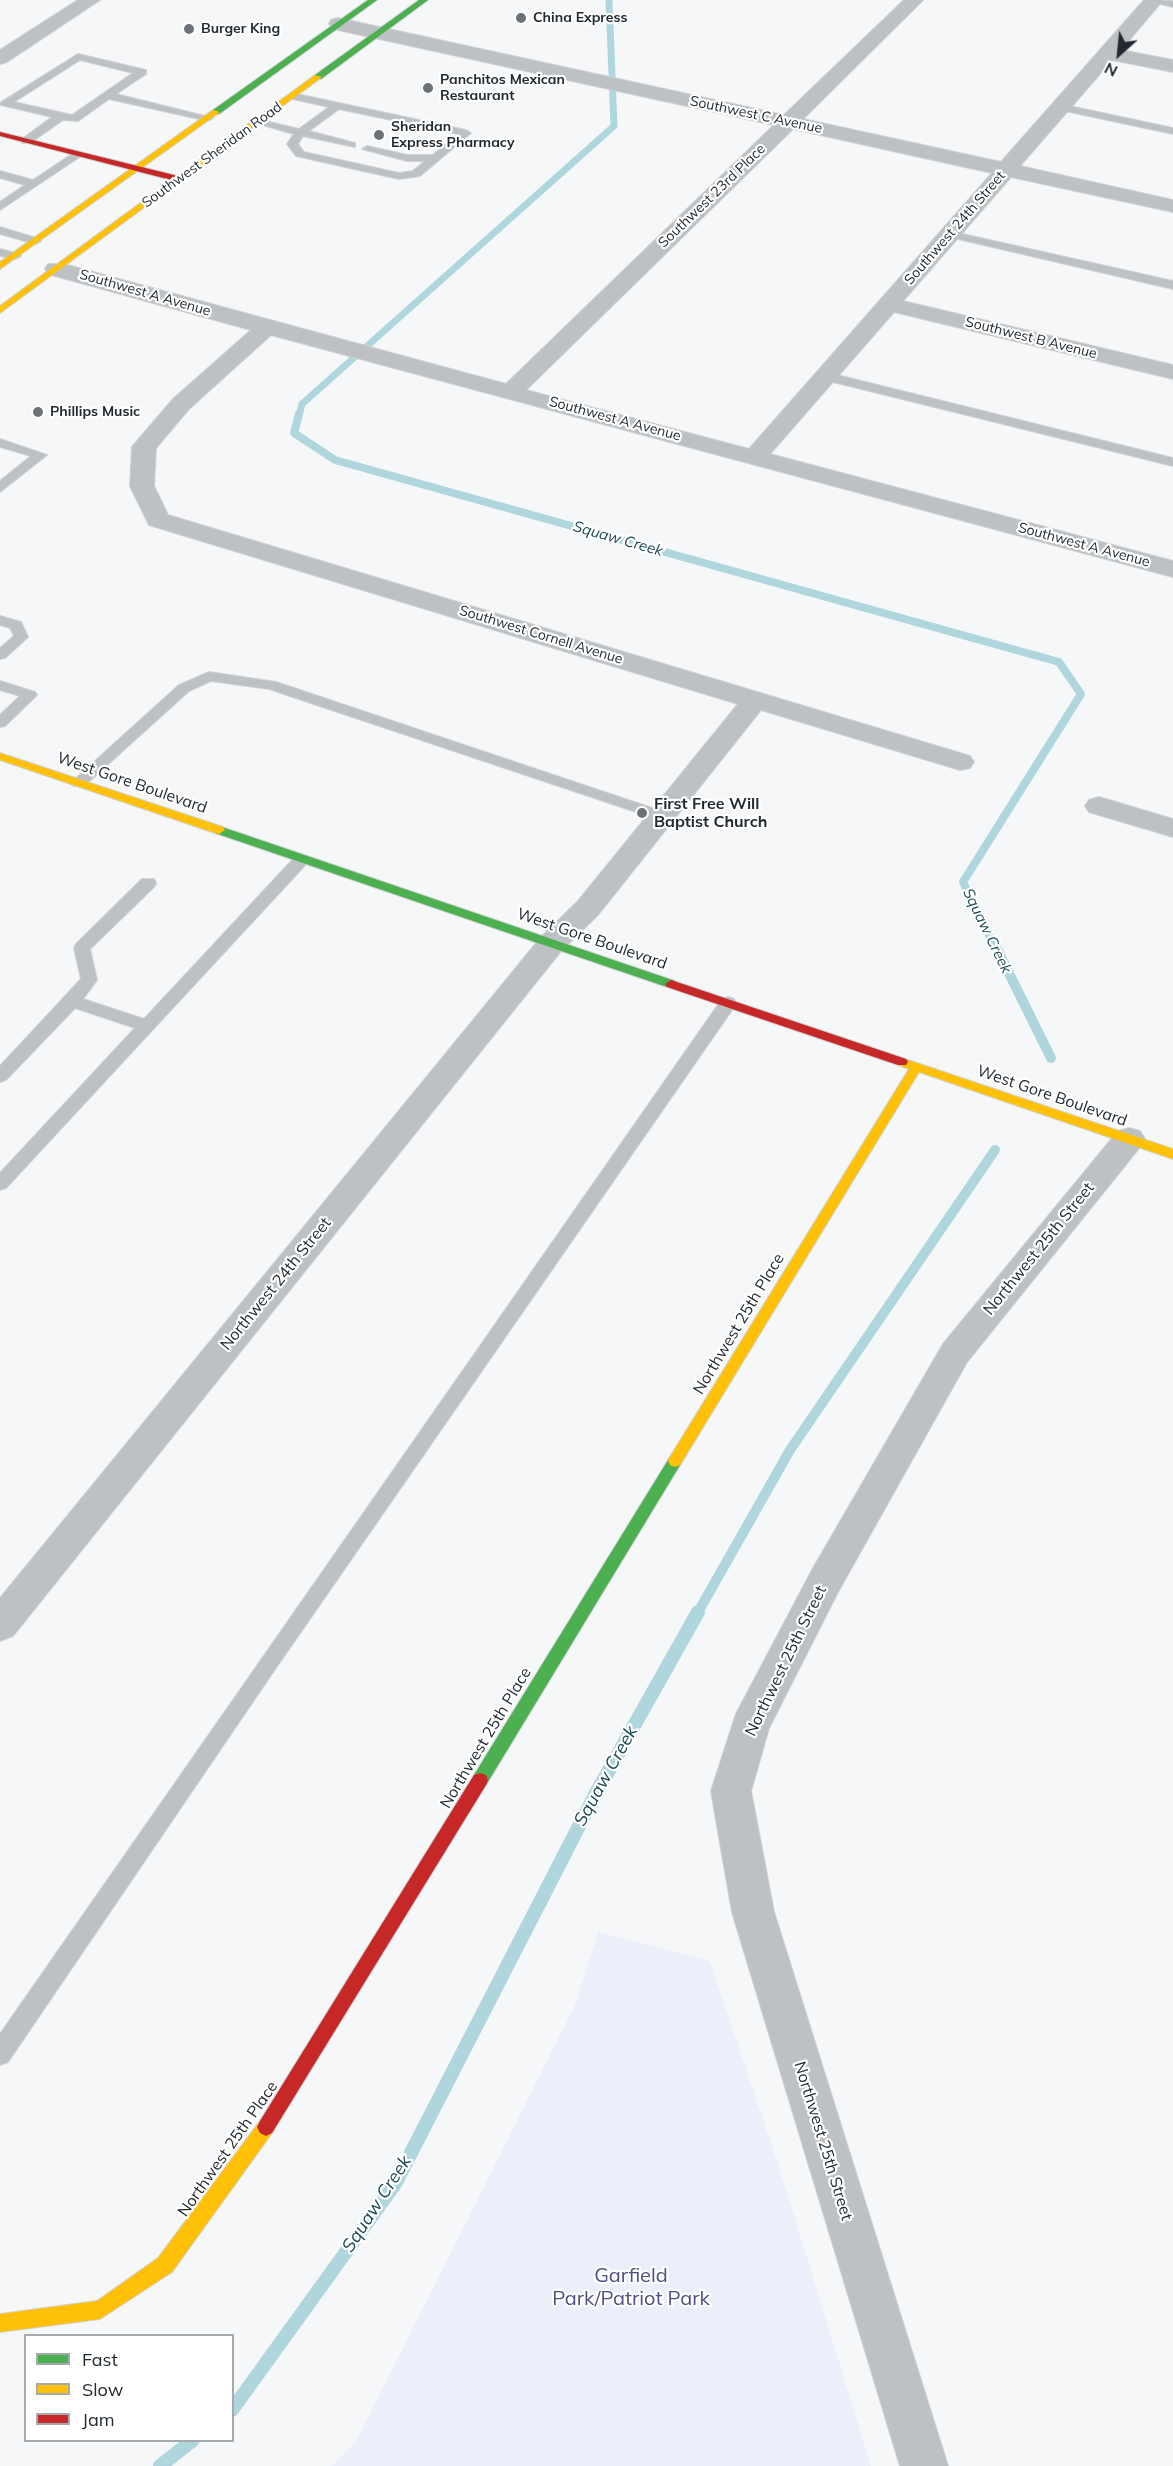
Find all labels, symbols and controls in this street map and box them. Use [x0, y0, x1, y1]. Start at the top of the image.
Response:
place label: China Express [533, 10, 627, 26]
marker: China Express [514, 11, 528, 25]
place label: Burger King [201, 21, 280, 37]
marker: Burger King [182, 22, 196, 36]
north arrow [1089, 24, 1149, 84]
text: N [1101, 58, 1121, 82]
place label: Panchitos Mexican Restaurant [440, 72, 565, 104]
marker: Panchitos Mexican Restaurant [421, 81, 435, 95]
street label: Southwest C Avenue [688, 93, 824, 137]
street label: Southwest Sheridan Road [139, 99, 285, 211]
place label: Sheridan Express Pharmacy [391, 119, 515, 152]
marker: Sheridan Express Pharmacy [372, 128, 386, 142]
street label: Southwest 23rd Place [655, 141, 769, 251]
street label: Southwest 24th Street [901, 168, 1009, 288]
street label: Southwest A Avenue [77, 266, 213, 320]
street label: Southwest B Avenue [964, 314, 1098, 362]
street label: Southwest A Avenue [547, 393, 683, 445]
place label: Phillips Music [50, 404, 140, 420]
marker: Phillips Music [31, 405, 45, 419]
water label: Squaw Creek [571, 518, 665, 560]
street label: Southwest A Avenue [1016, 519, 1152, 571]
street label: Southwest Cornell Avenue [457, 602, 625, 668]
street label: West Gore Boulevard [54, 748, 210, 818]
place label: First Free Will Baptist Church [654, 794, 767, 832]
marker: First Free Will Baptist Church [635, 806, 649, 820]
water label: Squaw Creek [959, 885, 1015, 977]
street label: West Gore Boulevard [514, 904, 670, 974]
street label: West Gore Boulevard [974, 1061, 1130, 1131]
street label: Northwest 25th Street [980, 1179, 1098, 1319]
street label: Northwest 24th Street [217, 1214, 335, 1354]
street label: Northwest 25th Place [689, 1250, 789, 1398]
street label: Northwest 25th Street [741, 1583, 831, 1739]
street label: Northwest 25th Place [436, 1664, 536, 1812]
water label: Squaw Creek [570, 1722, 642, 1830]
street label: Northwest 25th Street [790, 2059, 856, 2223]
street label: Northwest 25th Place [174, 2078, 282, 2220]
water label: Squaw Creek [338, 2152, 416, 2256]
park label: Garfield Park/Patriot Park [552, 2264, 710, 2311]
legend [24, 2334, 234, 2442]
text: Fast [82, 2348, 118, 2371]
text: Slow [82, 2378, 123, 2401]
text: Jam [82, 2408, 115, 2431]

